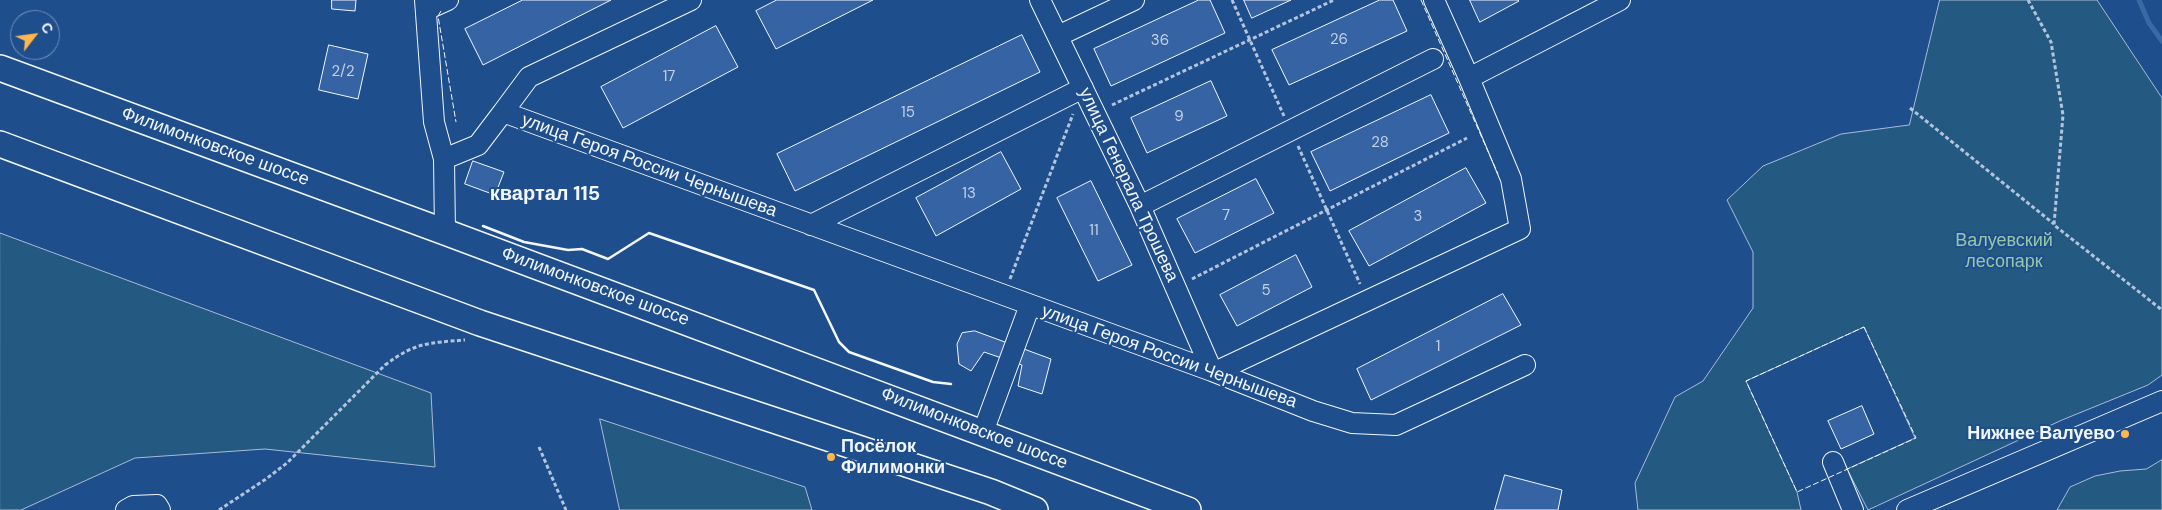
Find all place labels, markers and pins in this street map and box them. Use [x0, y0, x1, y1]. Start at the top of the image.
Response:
place label: Нижнее Валуево [1967, 423, 2115, 445]
marker: Нижнее Валуево [2119, 428, 2131, 440]
place label: Посёлок Филимонки [841, 436, 945, 478]
marker: Посёлок Филимонки [825, 451, 837, 463]

